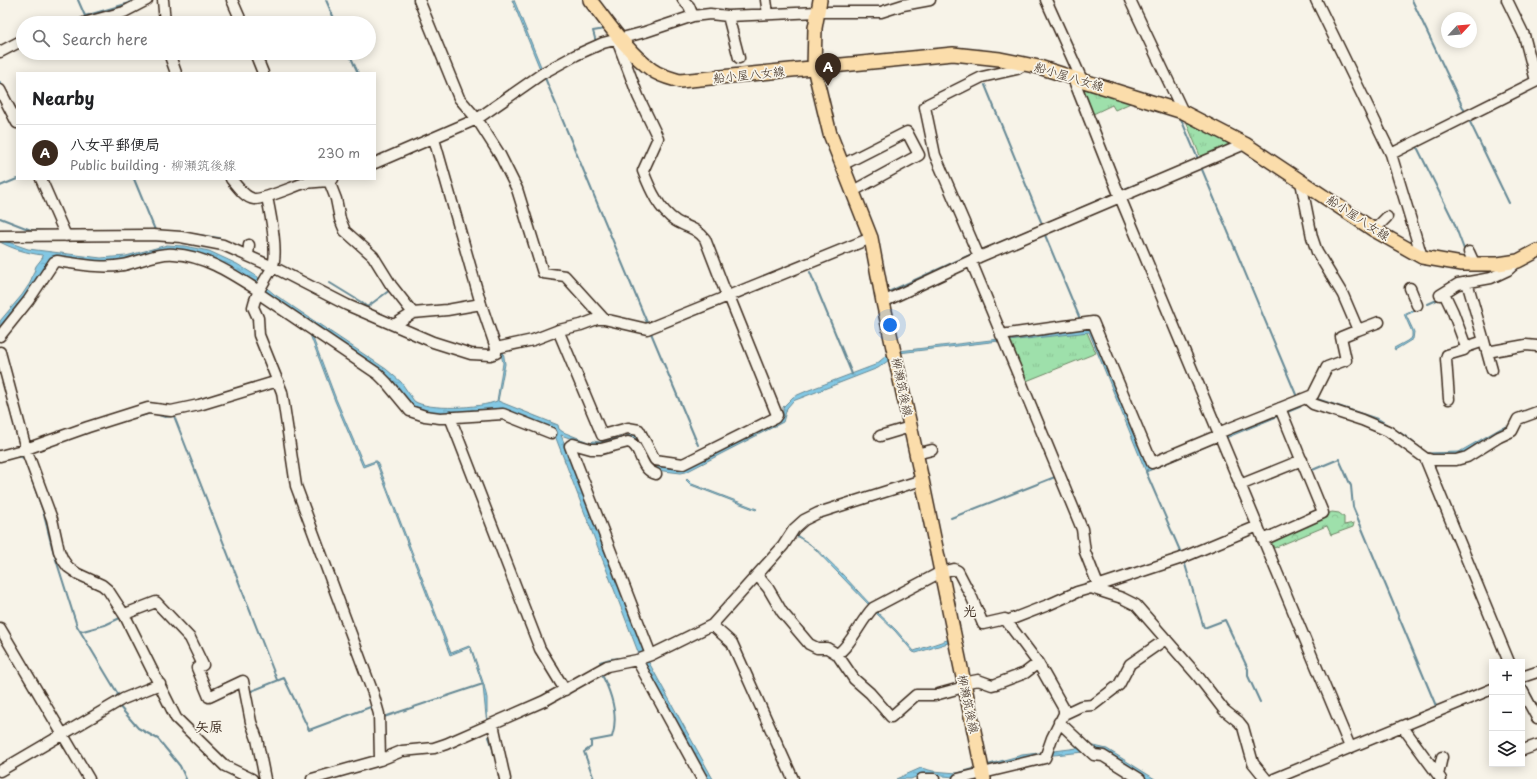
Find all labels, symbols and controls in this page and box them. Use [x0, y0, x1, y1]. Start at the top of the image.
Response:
north arrow [1441, 12, 1477, 48]
search box [16, 16, 376, 60]
icon: search [30, 27, 52, 49]
text: Search here [62, 27, 148, 50]
pin: A [815, 53, 841, 86]
street label: 船小屋八女線 [1032, 57, 1106, 95]
street label: 船小屋八女線 [712, 61, 786, 87]
text: Nearby [32, 85, 94, 111]
text: 八女平郵便局 [70, 132, 160, 155]
text: A [40, 143, 50, 162]
text: 230 m [318, 143, 360, 162]
text: Public building · 柳瀬筑後線 [70, 155, 236, 174]
street label: 船小屋八女線 [1323, 190, 1394, 244]
your location [880, 315, 900, 335]
street label: 柳瀬筑後線 [888, 356, 918, 418]
district label: 光 [963, 600, 977, 621]
map controls [1489, 659, 1525, 767]
button: + [1489, 659, 1525, 695]
street label: 柳瀬筑後線 [954, 673, 984, 735]
button: − [1489, 695, 1525, 731]
district label: 矢原 [195, 716, 223, 737]
button: layers [1489, 731, 1525, 767]

